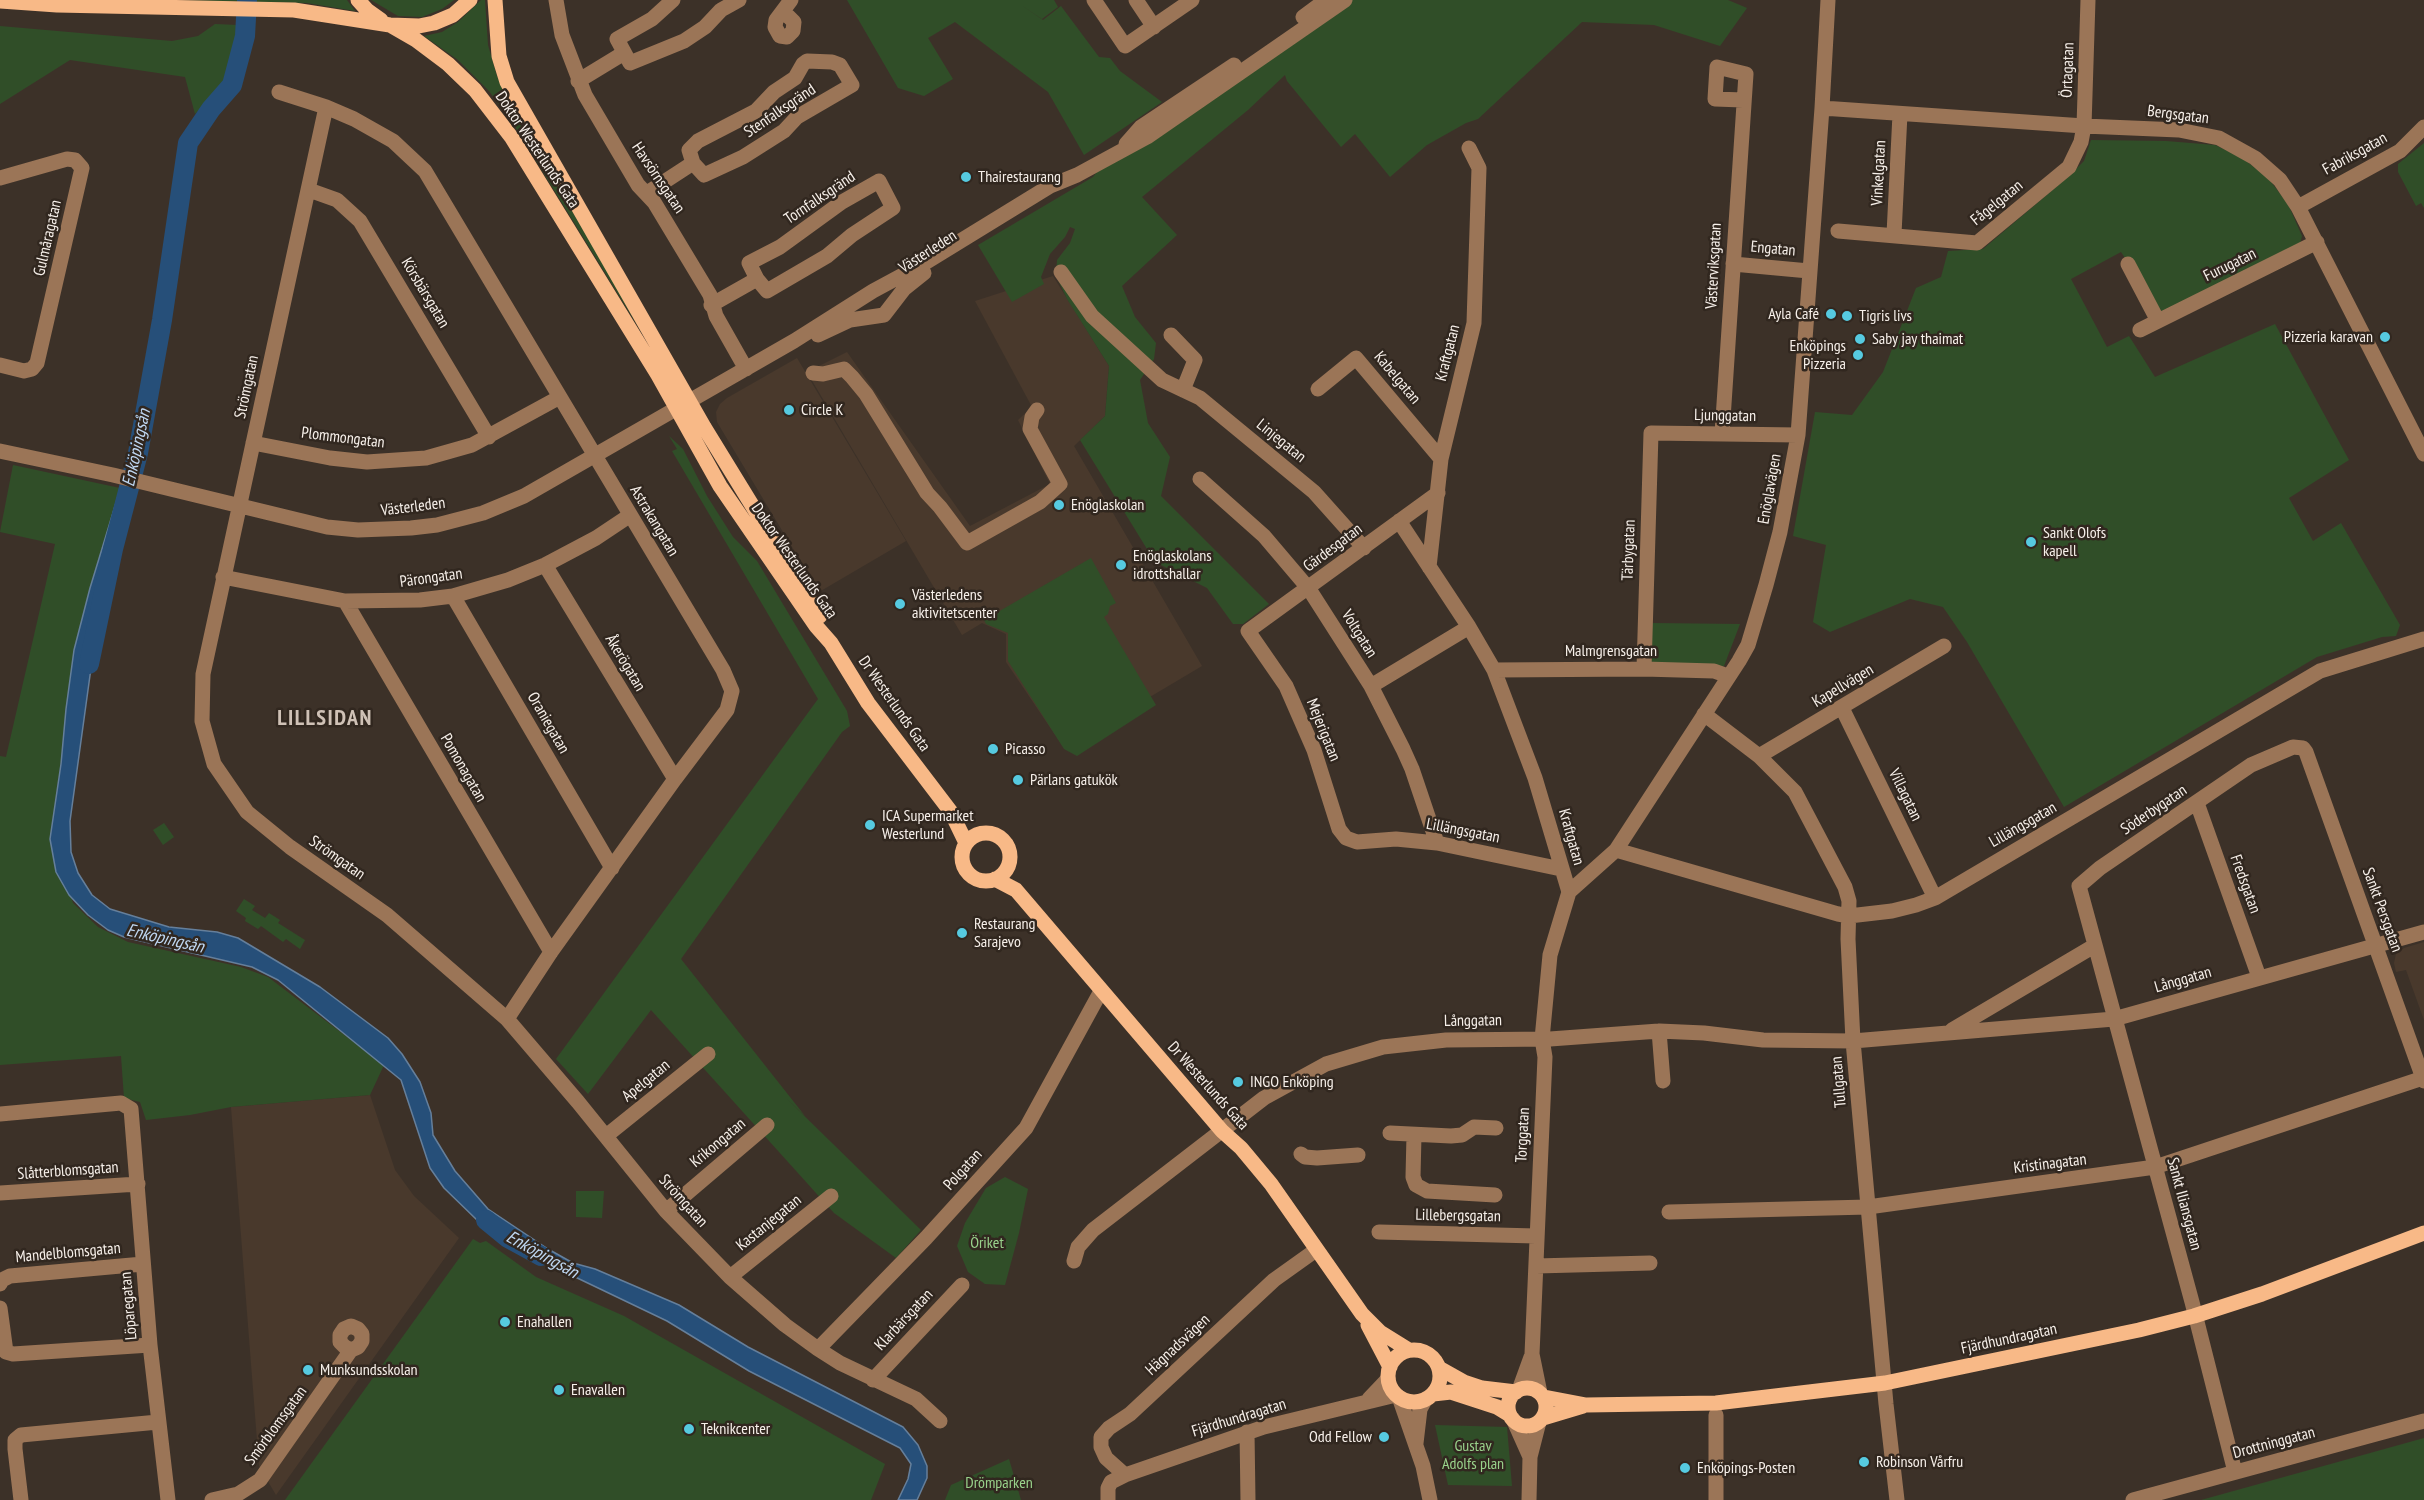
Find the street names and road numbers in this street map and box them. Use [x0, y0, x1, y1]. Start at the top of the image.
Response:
street label: Örtagatan [2057, 42, 2079, 98]
street label: Stenfalksgränd [741, 80, 819, 142]
street label: Doktor Westerlunds Gata [491, 88, 583, 212]
street label: Bergsgatan [2146, 102, 2210, 128]
street label: Fabriksgatan [2319, 128, 2391, 180]
street label: Havsörnsgatan [627, 139, 689, 217]
street label: Vinkelgatan [1868, 140, 1890, 206]
street label: Tornfalksgränd [781, 167, 859, 229]
street label: Fågelgatan [1967, 176, 2027, 230]
street label: Gulmåragatan [30, 198, 66, 278]
street label: Västerviksgatan [1702, 222, 1726, 310]
street label: Västerleden [896, 226, 960, 278]
street label: Engatan [1750, 237, 1796, 261]
street label: Furugatan [2201, 244, 2259, 286]
street label: Körsbärsgatan [397, 255, 453, 331]
street label: Kraftgatan [1432, 323, 1464, 383]
street label: Kabelgatan [1370, 348, 1424, 408]
street label: Strömgatan [231, 354, 263, 420]
street label: Ljunggatan [1694, 406, 1756, 426]
street label: Linjegatan [1252, 415, 1310, 467]
street label: Plommongatan [300, 423, 386, 453]
street label: Enöglavägen [1754, 452, 1786, 526]
street label: Astrakangatan [625, 482, 683, 560]
street label: Västerleden [380, 494, 446, 520]
street label: Doktor Westerlunds Gata [747, 500, 841, 622]
street label: Tärbygatan [1618, 519, 1640, 581]
street label: Gärdesgatan [1300, 520, 1366, 576]
street label: Pärongatan [398, 564, 464, 592]
street label: Voltgatan [1337, 607, 1381, 661]
street label: Åkerögatan [601, 631, 649, 695]
street label: Malmgrensgatan [1565, 641, 1657, 661]
street label: Dr Westerlunds Gata [854, 653, 934, 755]
street label: Kapellvägen [1809, 660, 1877, 712]
street label: Oraniegatan [523, 689, 573, 757]
street label: Mejerigatan [1302, 696, 1344, 764]
street label: Pomonagatan [436, 730, 490, 806]
street label: Villagatan [1884, 766, 1926, 824]
street label: Söderbygatan [2117, 781, 2191, 839]
street label: Lillängsgatan [1986, 798, 2060, 852]
street label: Kraftgatan [1554, 807, 1588, 867]
street label: Lillängsgatan [1425, 814, 1501, 848]
street label: Strömgatan [305, 832, 369, 884]
street label: Fredsgatan [2226, 852, 2264, 916]
street label: Sankt Persgatan [2358, 865, 2406, 955]
street label: Långgatan [2152, 963, 2214, 997]
street label: Långgatan [1444, 1011, 1502, 1031]
street label: Dr Westerlunds Gata [1163, 1038, 1253, 1134]
street label: Apelgatan [618, 1056, 674, 1106]
street label: Tullgatan [1827, 1056, 1851, 1108]
street label: Torggatan [1512, 1107, 1534, 1163]
street label: Krikongatan [686, 1114, 750, 1172]
street label: Polgatan [940, 1146, 986, 1194]
street label: Kristinagatan [2012, 1150, 2088, 1178]
street label: Sankt Iliansgatan [2162, 1156, 2206, 1252]
street label: Slåtterblomsgatan [17, 1158, 119, 1184]
street label: Strömgatan [654, 1171, 712, 1231]
street label: Kastanjegatan [733, 1191, 805, 1255]
street label: Lillebergsgatan [1415, 1206, 1501, 1226]
street label: Mandelblomsgatan [15, 1239, 121, 1267]
street label: Löparegatan [116, 1271, 142, 1341]
street label: Klarbärsgatan [871, 1285, 937, 1355]
street label: Hägnadsvägen [1142, 1310, 1214, 1380]
street label: Fjärdhundragatan [1959, 1319, 2059, 1359]
street label: Smörblomsgatan [241, 1383, 311, 1469]
street label: Fjärdhundragatan [1190, 1395, 1288, 1441]
street label: Drottninggatan [2231, 1423, 2317, 1463]

